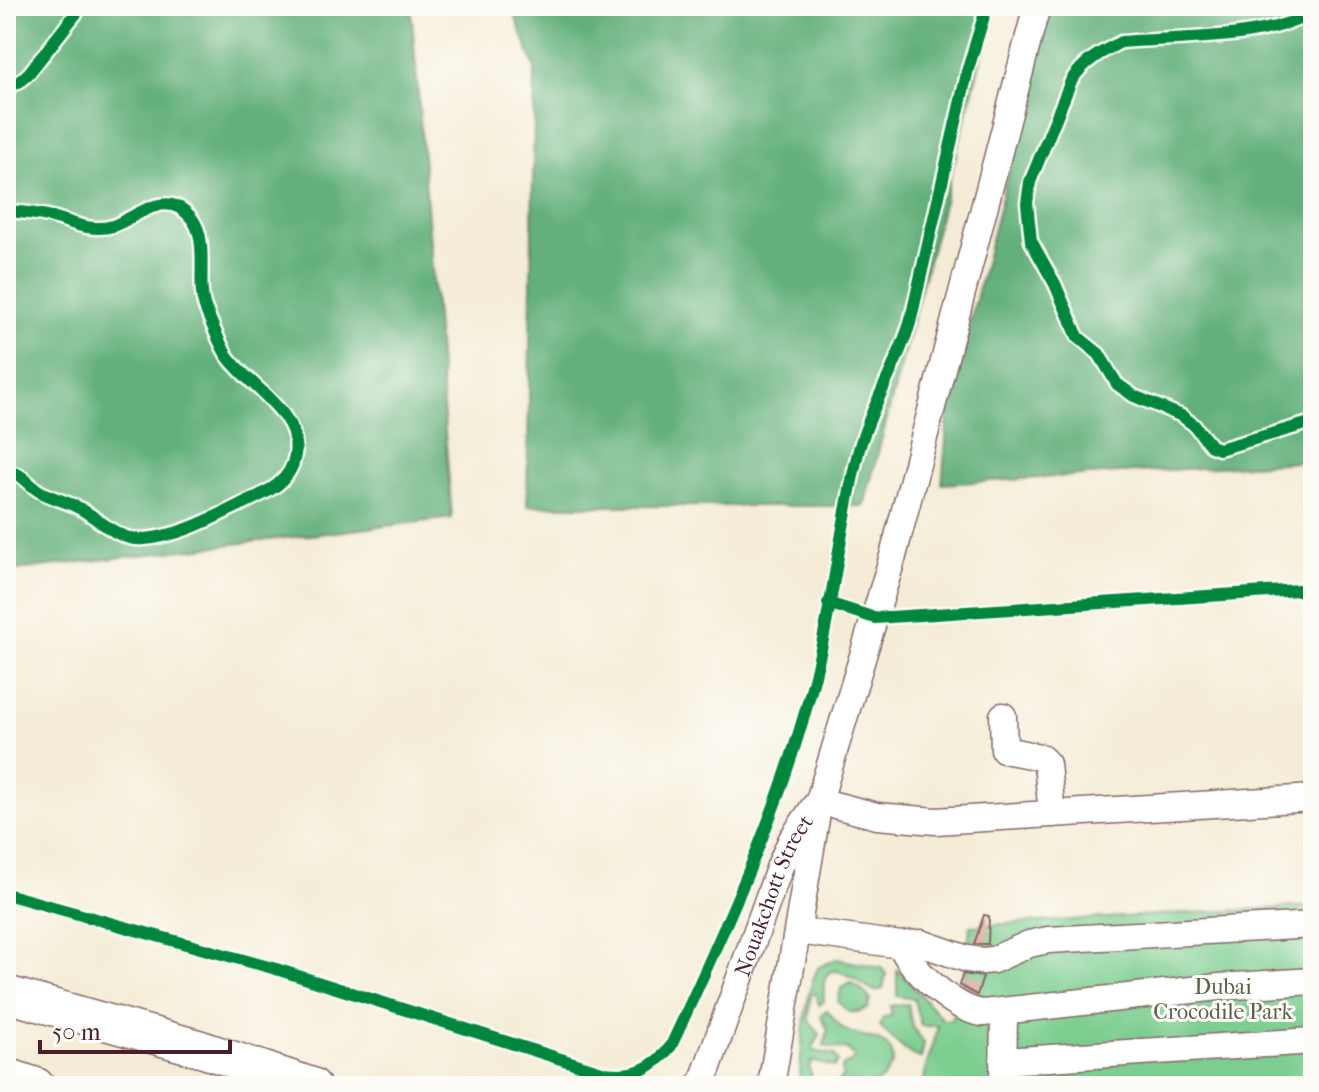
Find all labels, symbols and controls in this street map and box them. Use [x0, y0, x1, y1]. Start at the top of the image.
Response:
street label: Nouakchott Street [730, 810, 819, 980]
park label: Dubai Crocodile Park [1153, 974, 1294, 1025]
scale bar [40, 1004, 230, 1054]
text: 50 m [52, 1018, 101, 1046]

